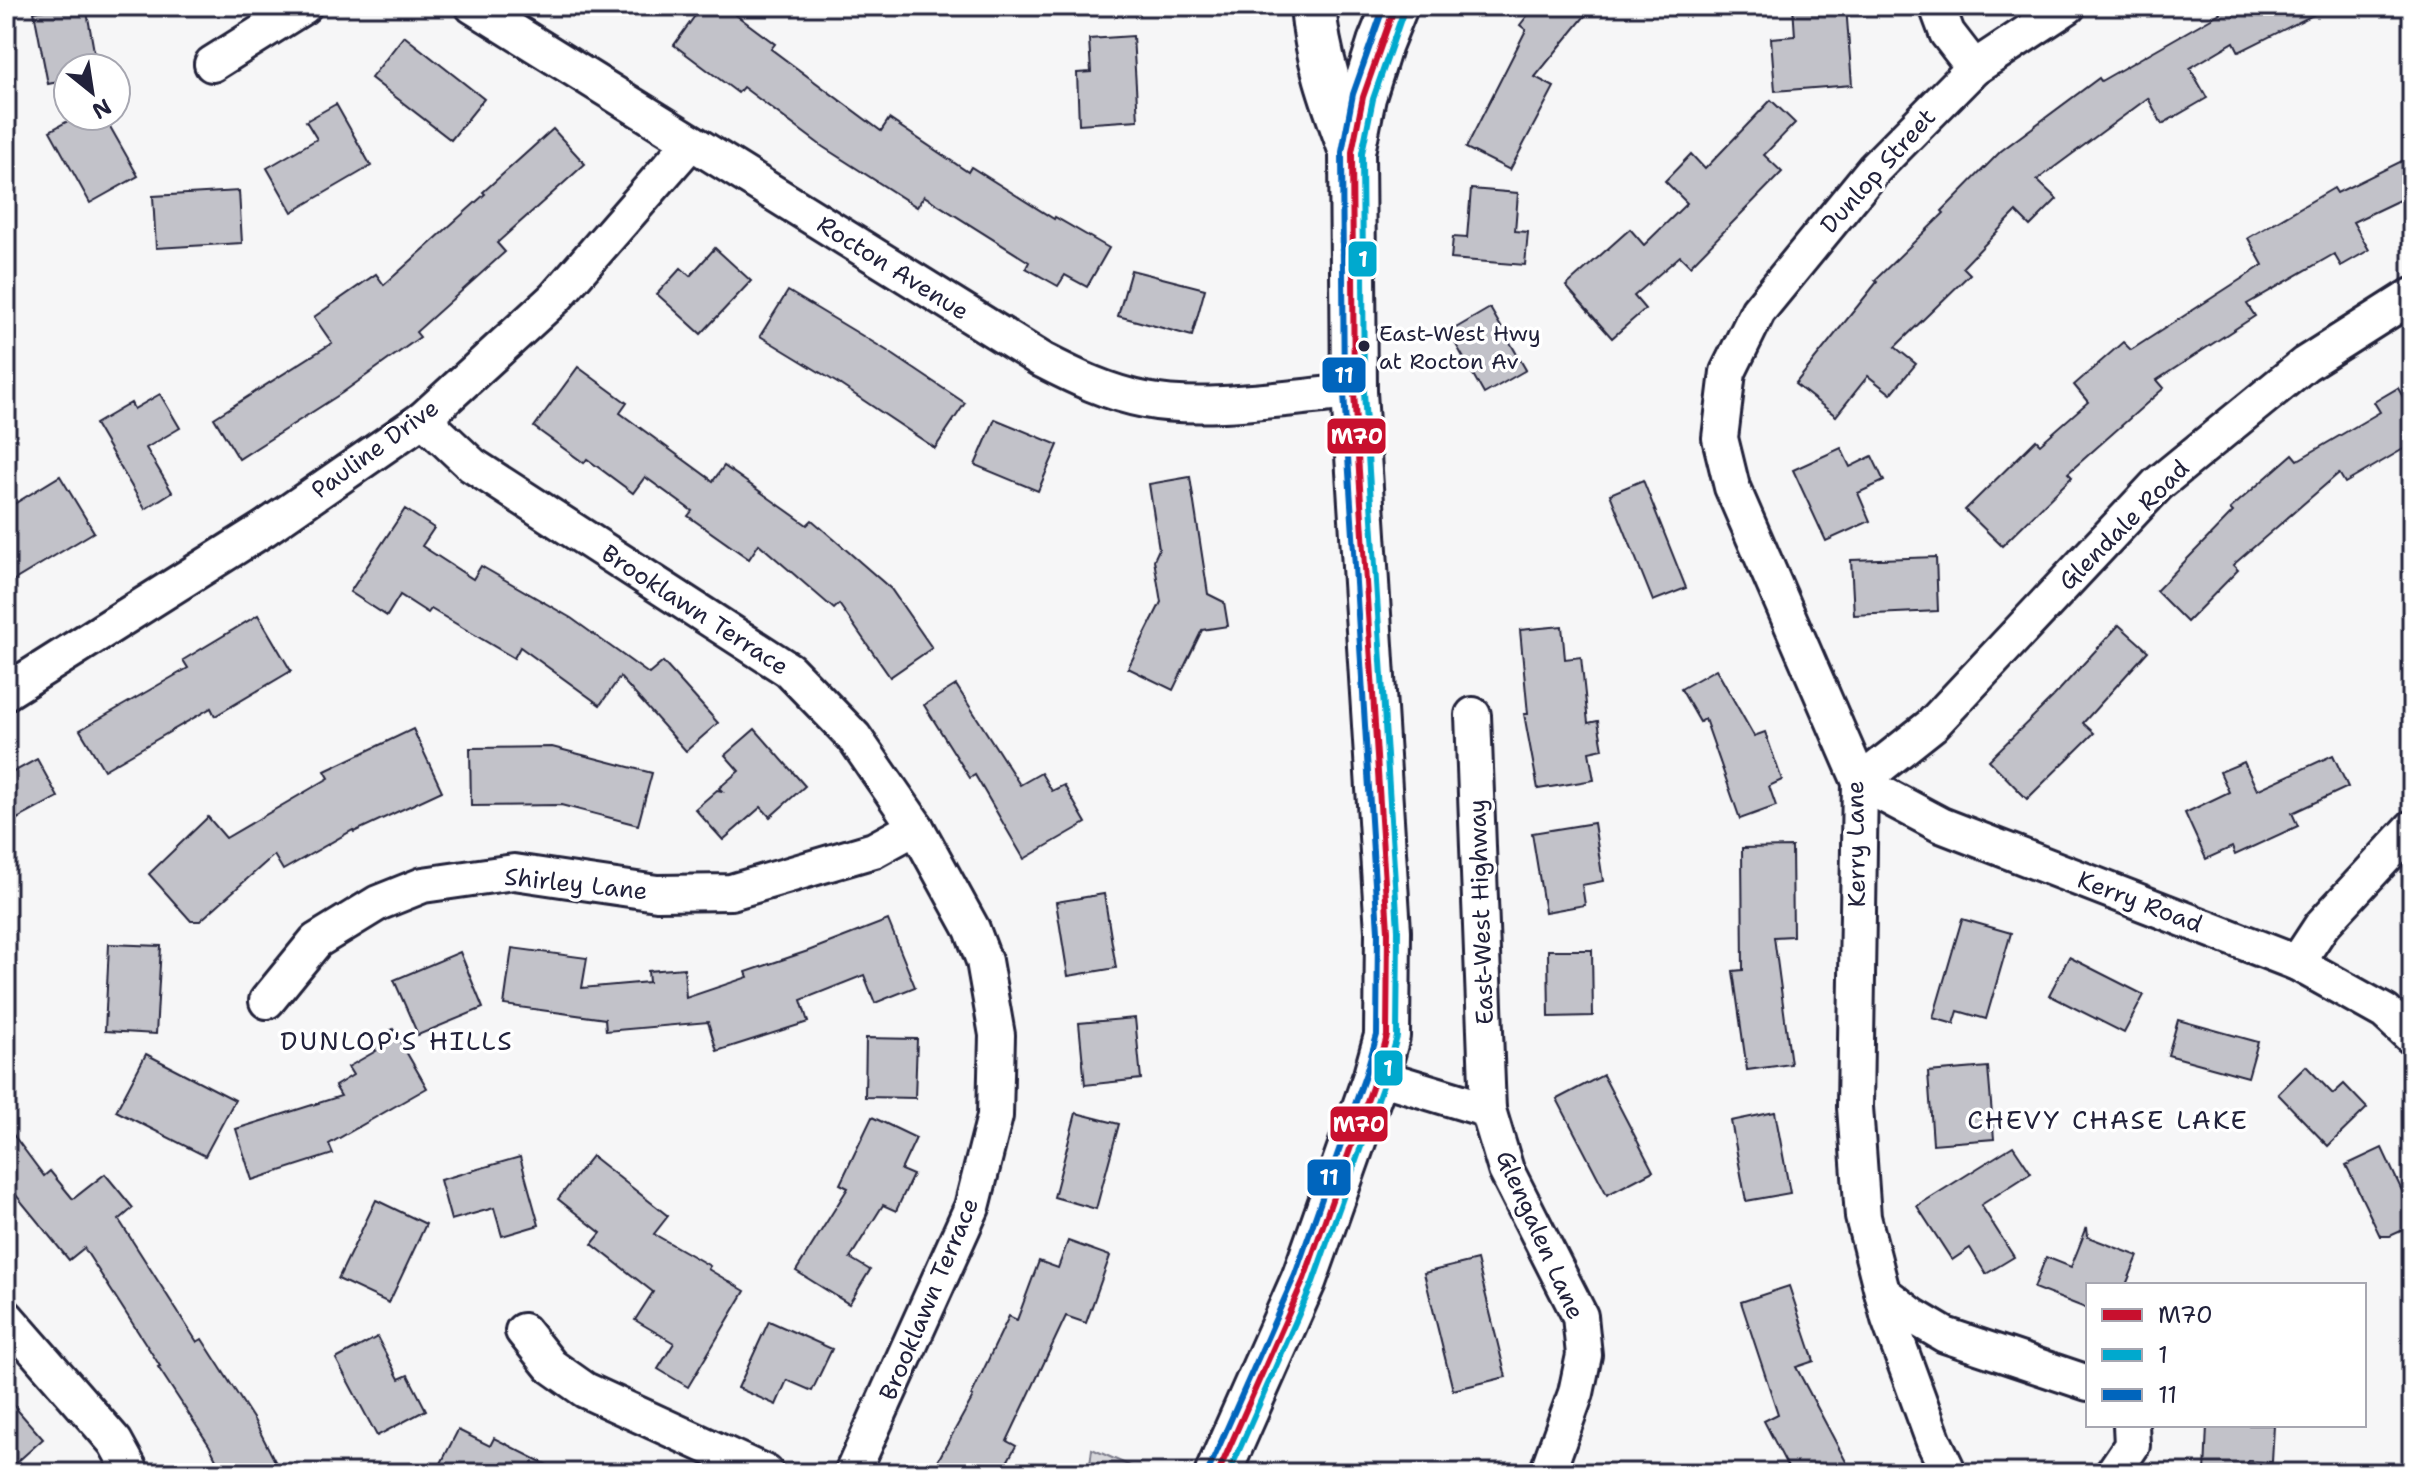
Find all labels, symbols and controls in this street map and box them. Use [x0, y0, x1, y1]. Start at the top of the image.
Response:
north arrow [52, 52, 132, 132]
text: N [87, 92, 117, 126]
street label: Dunlop Street [1813, 102, 1943, 240]
street label: Rocton Avenue [811, 208, 975, 328]
line badge: 1 [1347, 240, 1378, 278]
text: 1 [1358, 245, 1368, 274]
place label: East-West Hwy at Rocton Av [1379, 319, 1541, 376]
marker: East-West Hwy at Rocton Av [1356, 338, 1372, 354]
line badge: 11 [1321, 356, 1367, 394]
text: 11 [1334, 361, 1354, 390]
street label: Pauline Drive [305, 392, 445, 506]
line badge: M70 [1326, 417, 1387, 455]
text: M70 [1331, 422, 1383, 451]
street label: Glendale Road [2052, 453, 2196, 597]
street label: Brooklawn Terrace [595, 537, 795, 683]
street label: Kerry Lane [1839, 780, 1873, 908]
street label: East-West Highway [1461, 799, 1501, 1025]
street label: Shirley Lane [503, 861, 649, 907]
street label: Kerry Road [2073, 864, 2207, 940]
district label: DUNLOP'S HILLS [280, 1023, 514, 1058]
line badge: 1 [1373, 1049, 1404, 1087]
text: 1 [1383, 1054, 1393, 1083]
district label: CHEVY CHASE LAKE [1967, 1102, 2249, 1137]
line badge: M70 [1329, 1105, 1389, 1143]
text: M70 [1333, 1110, 1385, 1139]
street label: Glengalen Lane [1488, 1145, 1592, 1325]
line badge: 11 [1306, 1158, 1352, 1197]
text: 11 [1319, 1163, 1339, 1192]
street label: Brooklawn Terrace [872, 1193, 986, 1405]
legend [2086, 1283, 2366, 1427]
text: M70 [2158, 1299, 2213, 1331]
text: 1 [2158, 1339, 2168, 1371]
text: 11 [2158, 1379, 2177, 1411]

